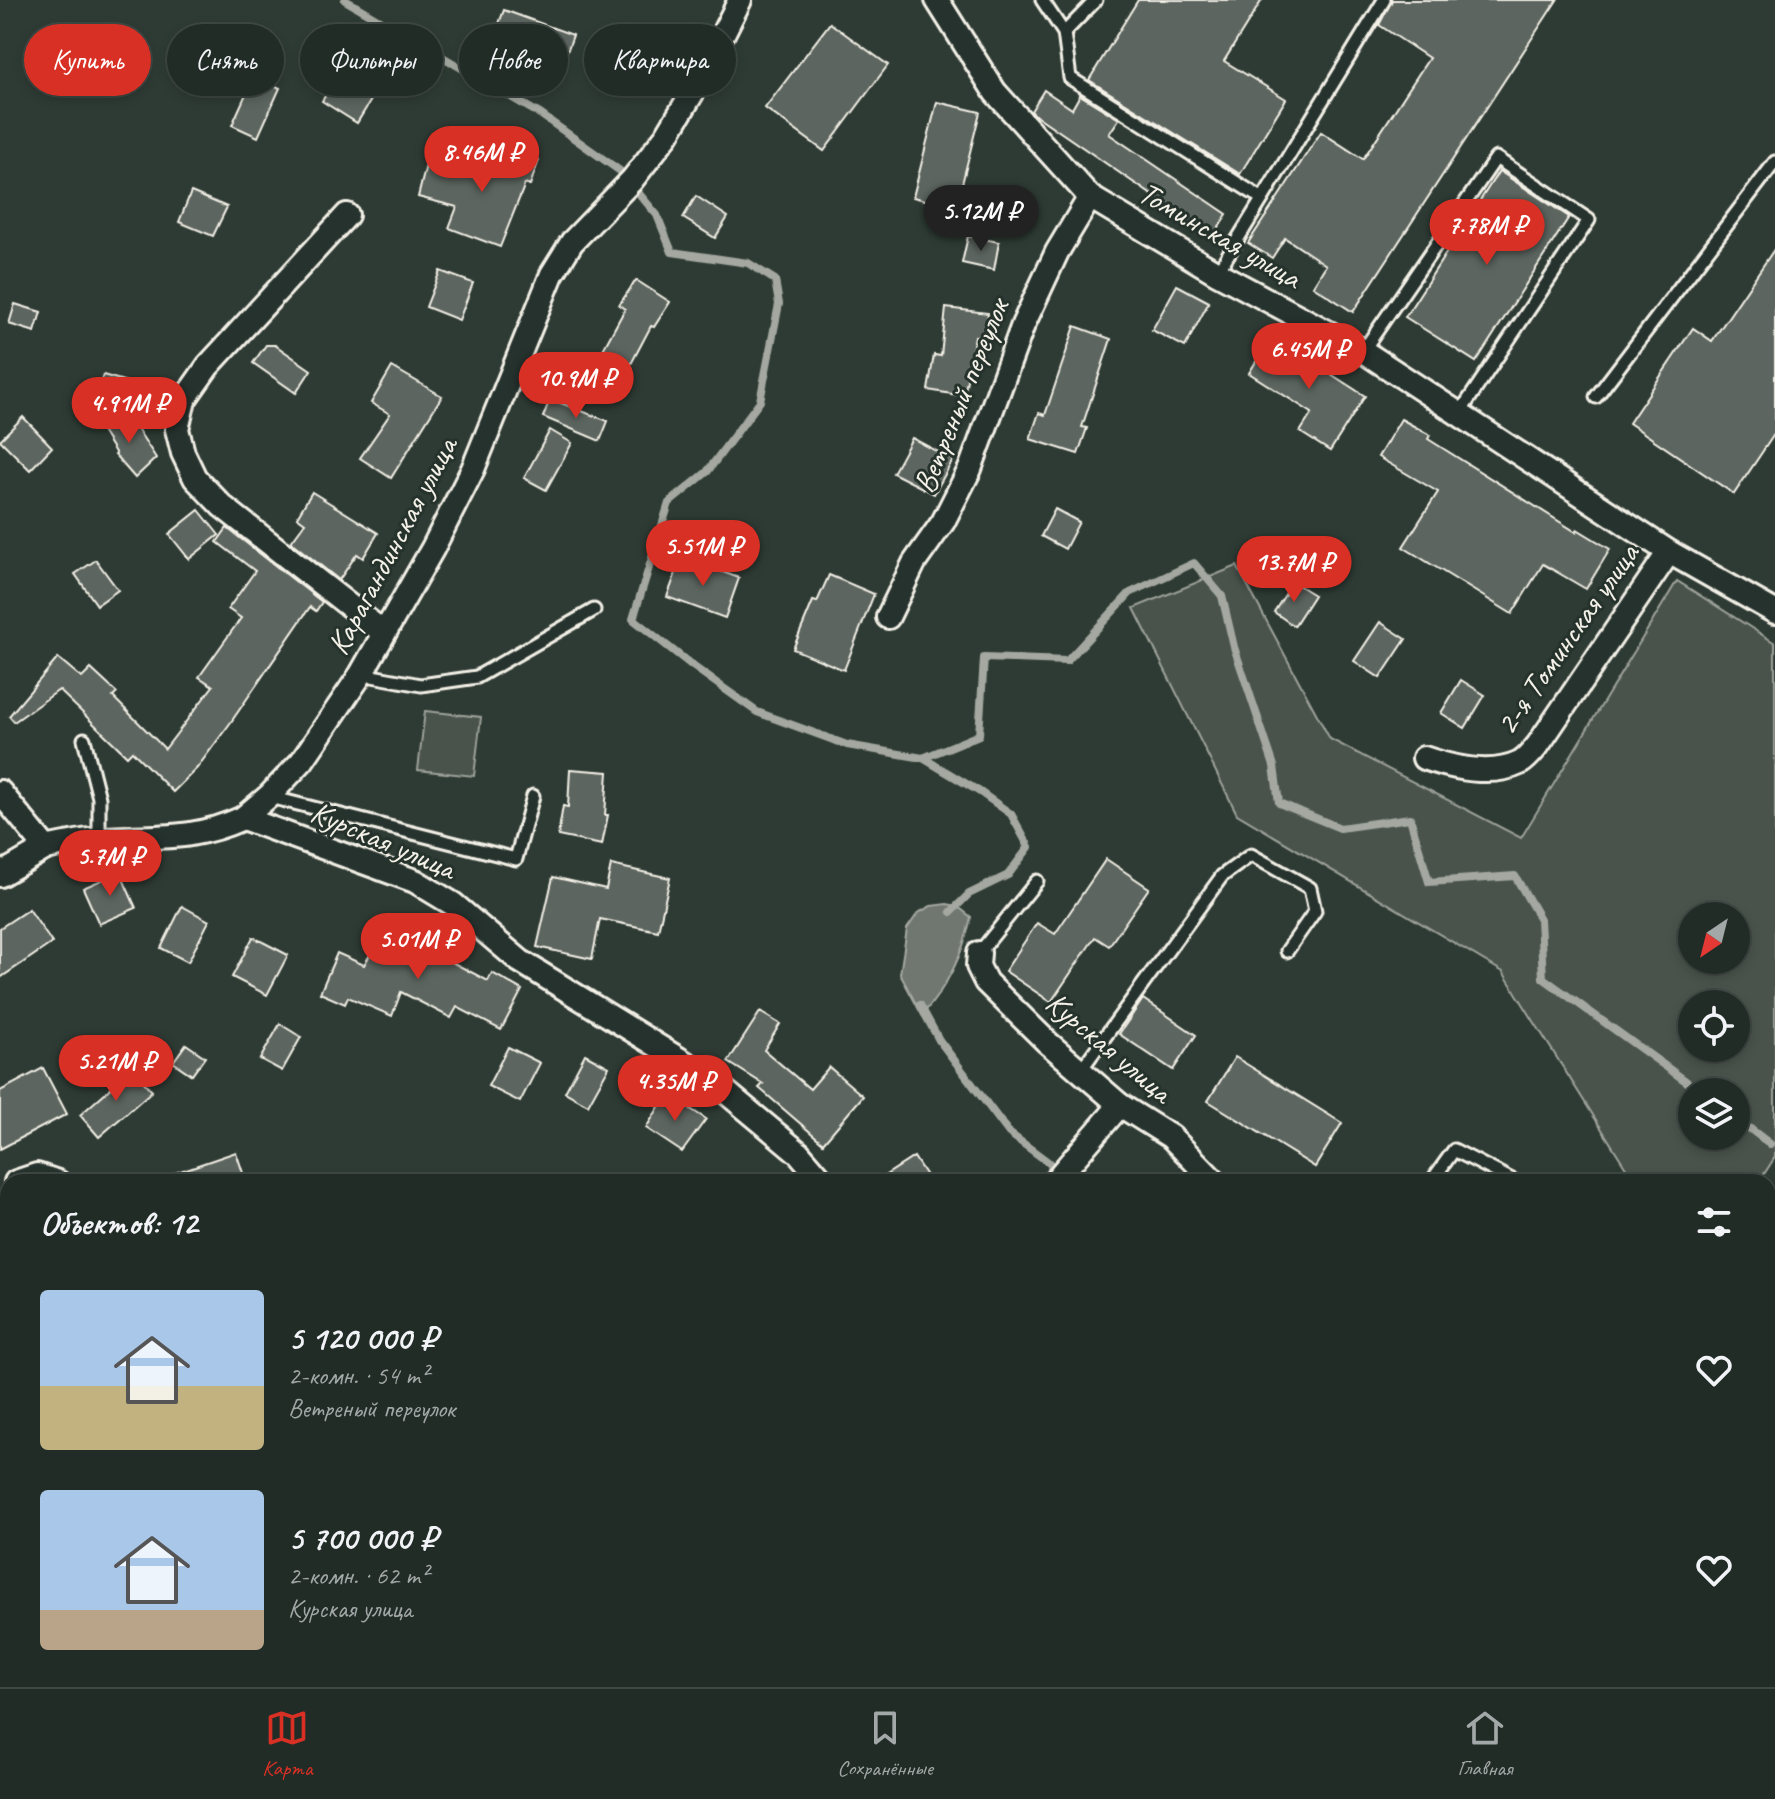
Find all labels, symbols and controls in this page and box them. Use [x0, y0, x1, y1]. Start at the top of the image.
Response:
chip: Купить [24, 24, 151, 96]
chip: Снять [167, 24, 284, 96]
chip: Фильтры [300, 24, 443, 96]
chip: Новое [459, 24, 568, 96]
chip: Квартира [584, 24, 736, 96]
pin: 8.46M ₽ [408, 126, 556, 194]
text: 8.46M ₽ [442, 135, 522, 168]
street label: Томинская улица [1131, 172, 1310, 299]
pin: 5.12M ₽ [907, 185, 1055, 253]
text: 5.12M ₽ [942, 194, 1020, 227]
pin: 7.78M ₽ [1413, 199, 1561, 267]
text: 7.78M ₽ [1448, 208, 1526, 241]
street label: Ветреный переулок [903, 290, 1020, 499]
pin: 6.45M ₽ [1235, 323, 1383, 391]
text: 6.45M ₽ [1269, 332, 1349, 365]
pin: 10.9M ₽ [502, 352, 650, 420]
text: 10.9M ₽ [537, 361, 615, 394]
pin: 4.91M ₽ [55, 377, 203, 445]
text: 4.91M ₽ [90, 386, 168, 419]
street label: Карагандинская улица [317, 428, 468, 662]
pin: 5.51M ₽ [629, 520, 777, 588]
text: 5.51M ₽ [664, 529, 742, 562]
street label: 2-я Томинская улица [1486, 534, 1649, 743]
pin: 13.7M ₽ [1220, 536, 1368, 604]
text: 13.7M ₽ [1255, 545, 1333, 578]
street label: Курская улица [305, 791, 464, 890]
pin: 5.7M ₽ [45, 830, 175, 898]
text: 5.7M ₽ [77, 839, 143, 872]
north arrow [1678, 902, 1750, 974]
map controls [1678, 902, 1750, 1150]
pin: 5.01M ₽ [344, 913, 492, 981]
text: 5.01M ₽ [379, 922, 457, 955]
street label: Курская улица [1037, 982, 1183, 1114]
button: locate [1678, 990, 1750, 1062]
pin: 5.21M ₽ [42, 1035, 190, 1103]
text: 5.21M ₽ [77, 1044, 155, 1077]
pin: 4.35M ₽ [601, 1055, 749, 1123]
text: 4.35M ₽ [636, 1064, 714, 1097]
button: layers [1678, 1078, 1750, 1150]
icon: filters [1692, 1200, 1736, 1244]
text: Объектов: 12 [40, 1201, 198, 1244]
text: 5 120 000 ₽ [288, 1316, 437, 1359]
icon: home [104, 1322, 200, 1418]
icon: heart [1692, 1348, 1736, 1392]
text: 2-комн. · 54 m² [288, 1359, 428, 1392]
text: Ветреный переулок [288, 1392, 455, 1425]
text: 5 700 000 ₽ [288, 1516, 437, 1559]
icon: home [104, 1522, 200, 1618]
icon: heart [1692, 1548, 1736, 1592]
text: 2-комн. · 62 m² [288, 1559, 428, 1592]
text: Курская улица [288, 1592, 412, 1625]
tab: Карта [262, 1706, 313, 1782]
tab: Сохранённые [837, 1706, 933, 1782]
tab: Главная [1458, 1706, 1513, 1782]

